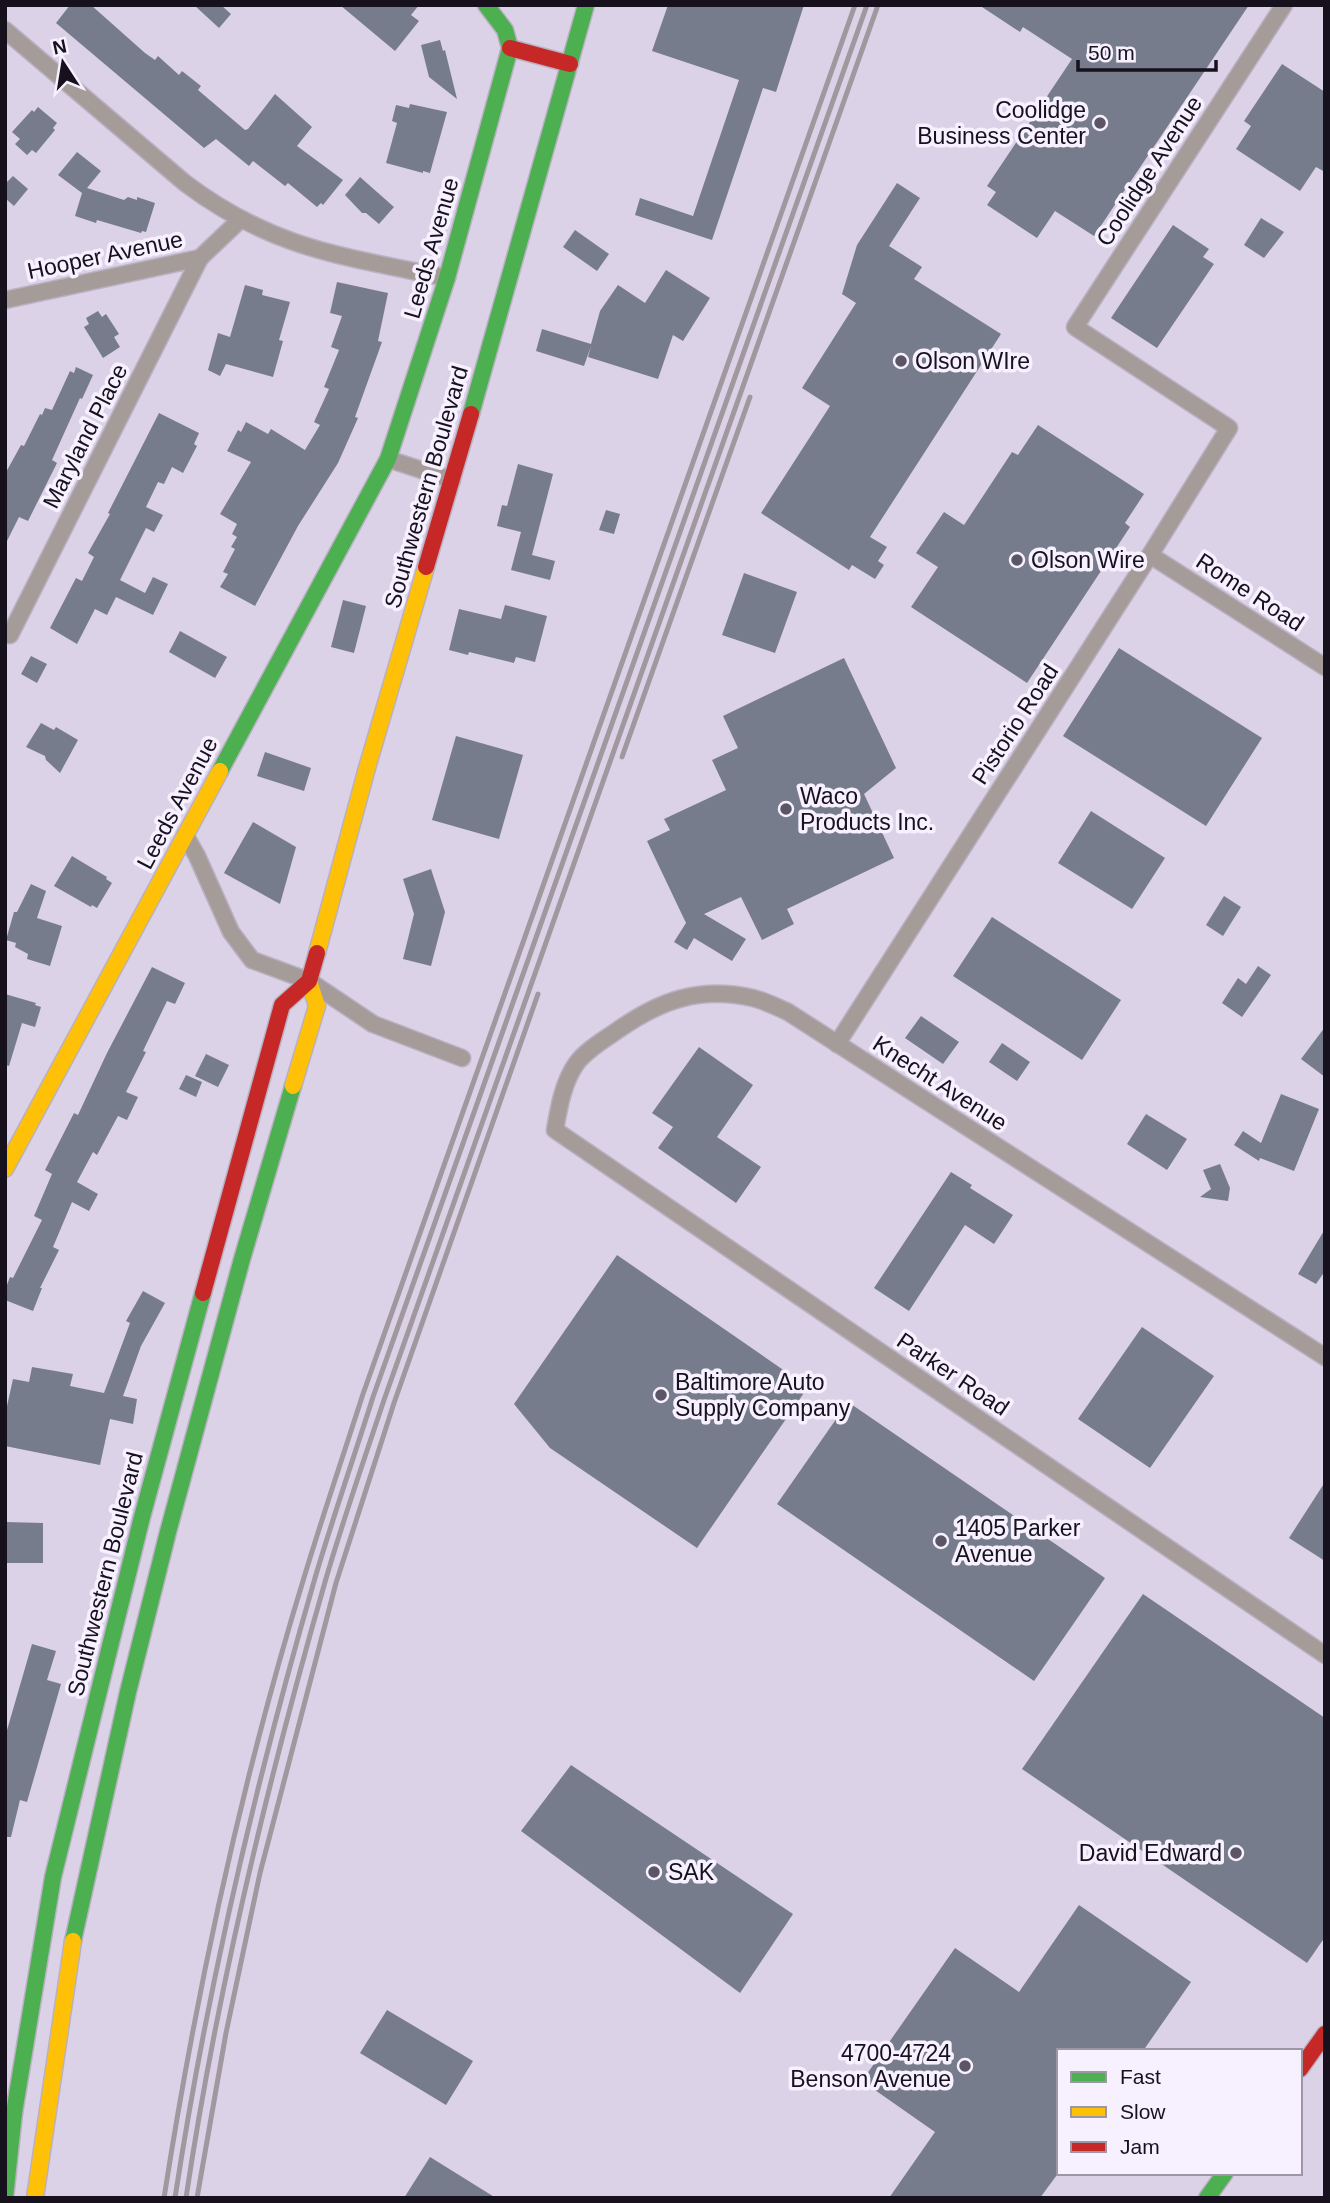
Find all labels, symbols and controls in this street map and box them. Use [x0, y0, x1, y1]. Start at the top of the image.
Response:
north arrow [28, 28, 98, 98]
scale bar [1078, 28, 1216, 72]
text: N [51, 35, 68, 59]
text: 50 m [1088, 41, 1135, 64]
street label: Coolidge Avenue [1091, 91, 1207, 251]
place label: Coolidge Business Center [917, 97, 1086, 149]
marker: Coolidge Business Center [1092, 115, 1108, 131]
street label: Leeds Avenue [398, 175, 464, 321]
street label: Hooper Avenue [25, 226, 185, 284]
place label: Olson WIre [915, 348, 1030, 374]
marker: Olson WIre [893, 353, 909, 369]
street label: Maryland Place [37, 359, 133, 513]
street label: Southwestern Boulevard [379, 363, 473, 611]
place label: Olson Wire [1031, 547, 1145, 573]
street label: Rome Road [1191, 548, 1309, 636]
marker: Olson Wire [1009, 552, 1025, 568]
street label: Pistorio Road [966, 659, 1064, 789]
street label: Leeds Avenue [131, 733, 223, 873]
place label: Waco Products Inc. [800, 783, 934, 835]
marker: Waco Products Inc. [778, 801, 794, 817]
street label: Knecht Avenue [868, 1030, 1012, 1136]
street label: Parker Road [892, 1327, 1014, 1421]
place label: Baltimore Auto Supply Company [675, 1369, 851, 1421]
marker: Baltimore Auto Supply Company [653, 1387, 669, 1403]
street label: Southwestern Boulevard [62, 1449, 148, 1699]
place label: 1405 Parker Avenue [955, 1515, 1081, 1567]
marker: 1405 Parker Avenue [933, 1533, 949, 1549]
place label: David Edward [1079, 1840, 1222, 1866]
marker: David Edward [1228, 1845, 1244, 1861]
place label: SAK [668, 1859, 715, 1885]
marker: SAK [646, 1864, 662, 1880]
place label: 4700-4724 Benson Avenue [790, 2040, 951, 2092]
legend [1057, 2049, 1302, 2175]
marker: 4700-4724 Benson Avenue [957, 2058, 973, 2074]
text: Fast [1120, 2065, 1161, 2088]
text: Slow [1120, 2100, 1166, 2123]
text: Jam [1120, 2135, 1160, 2158]

